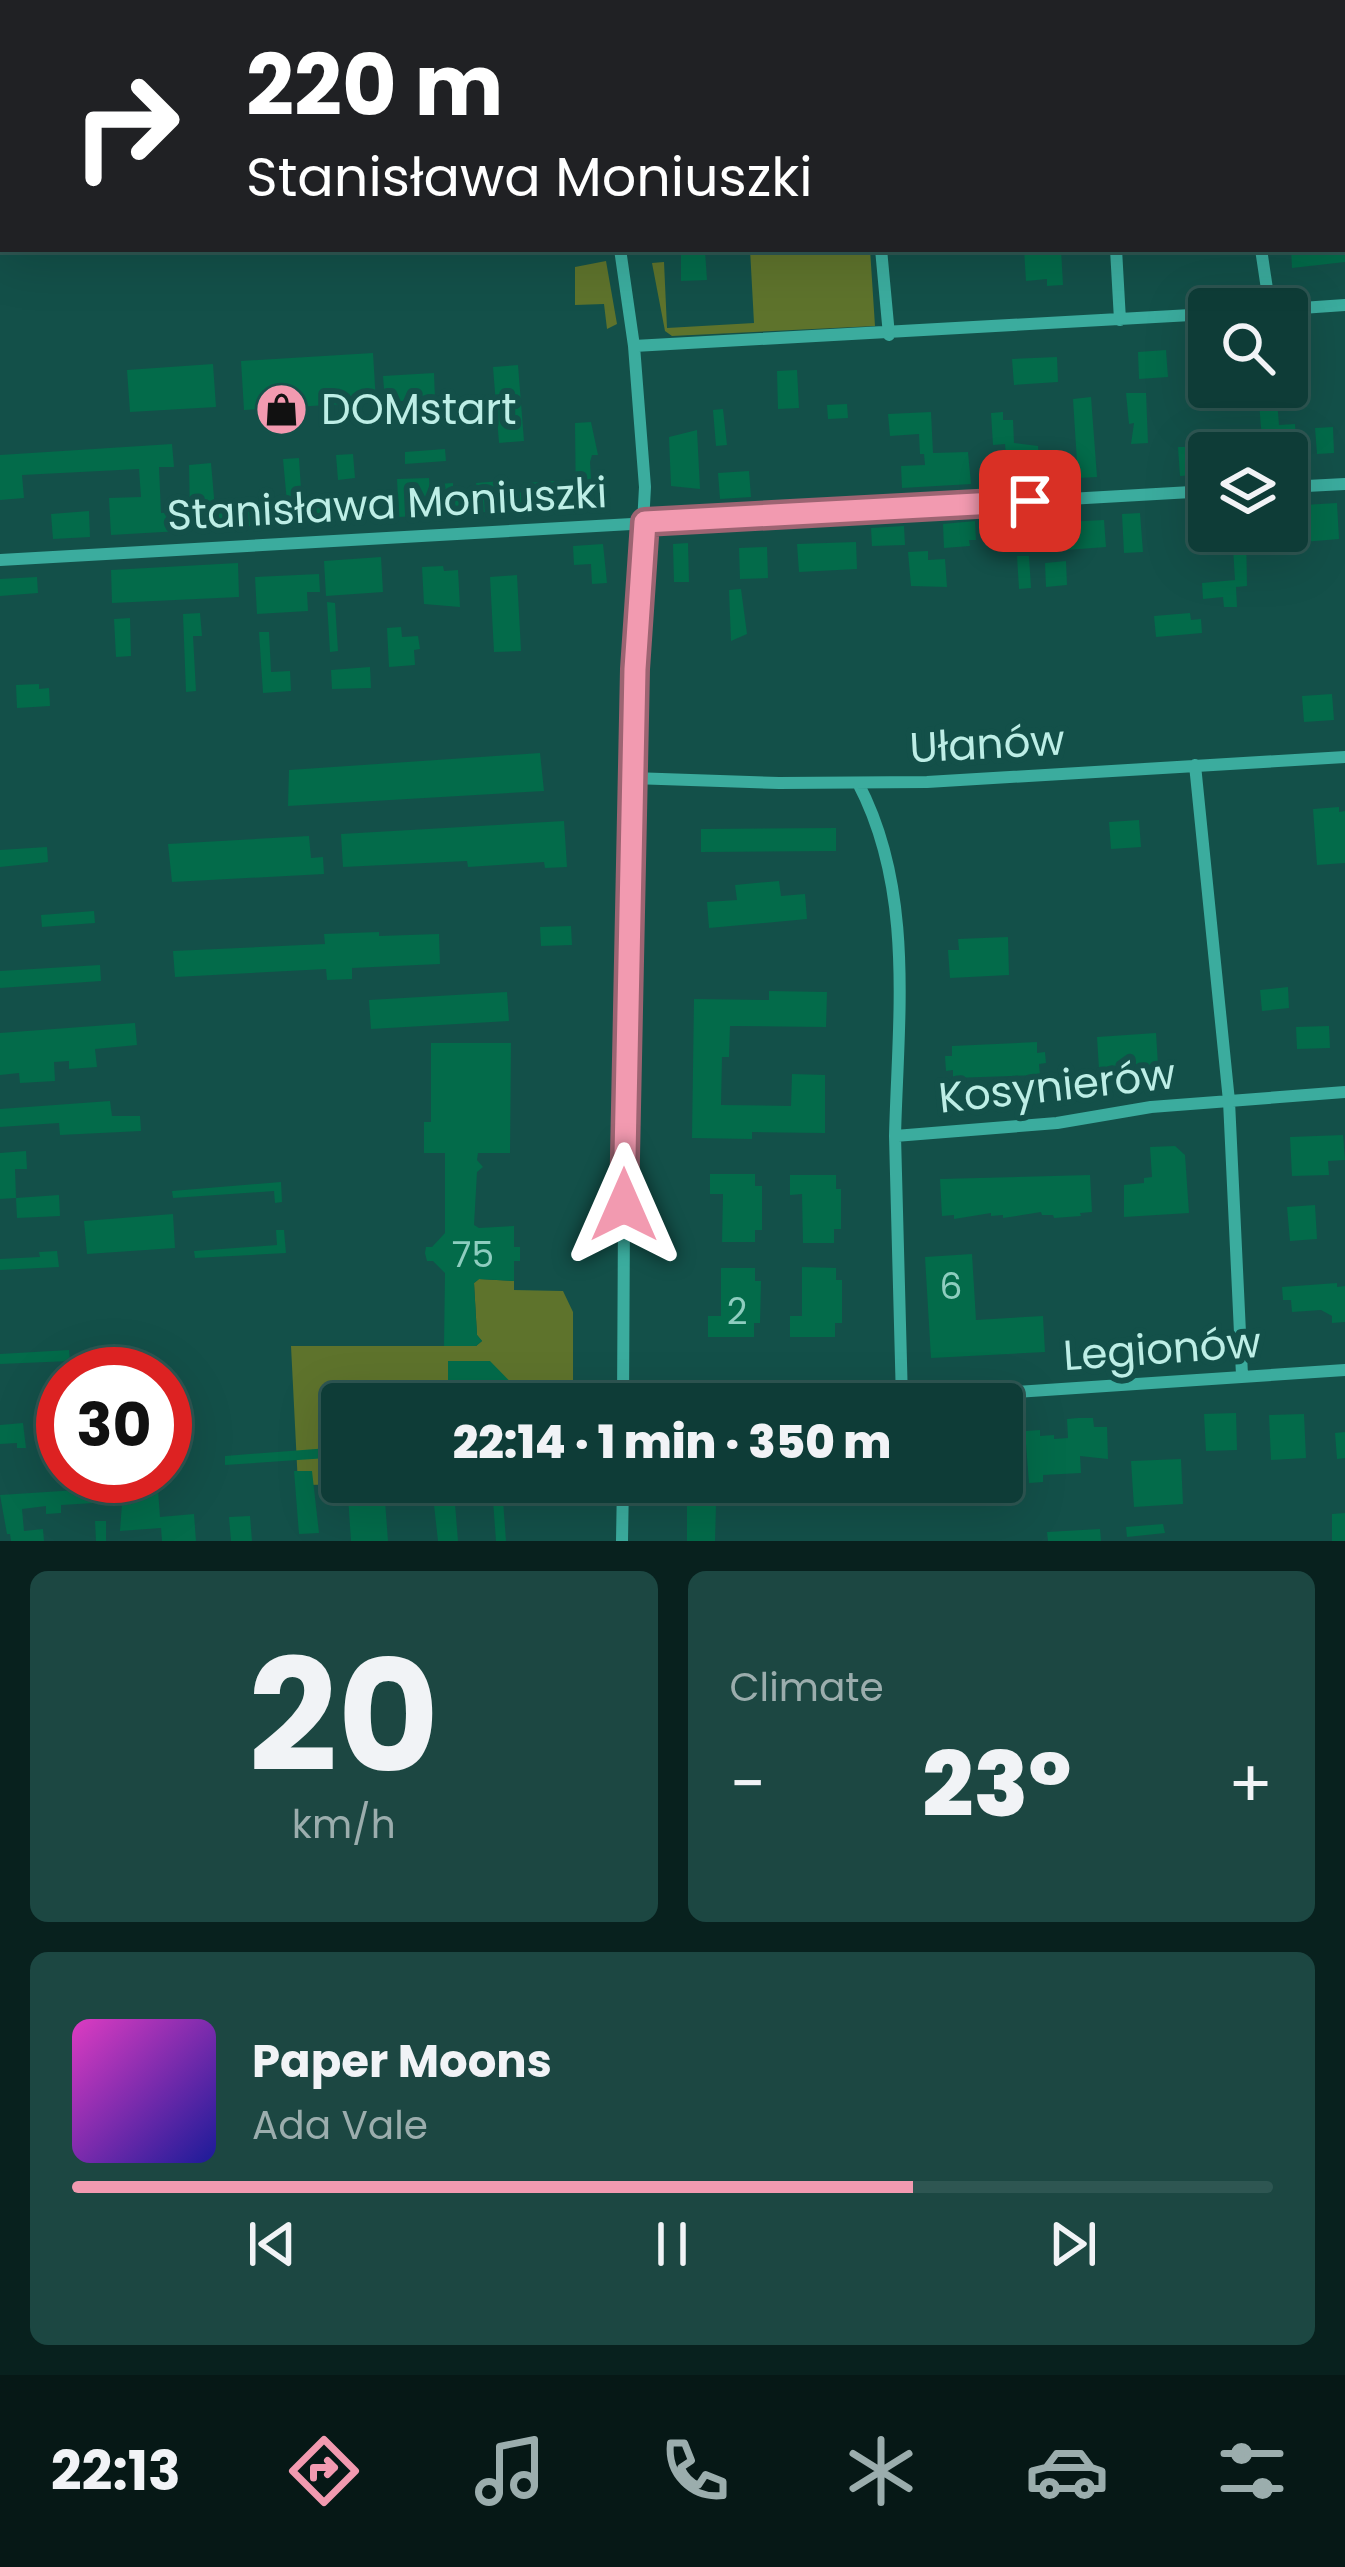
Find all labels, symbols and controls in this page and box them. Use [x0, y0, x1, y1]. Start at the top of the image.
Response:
text: 220 m [246, 27, 503, 144]
icon: right [48, 48, 204, 204]
text: Stanisława Moniuszki [246, 139, 812, 215]
map controls [1188, 288, 1308, 552]
button: search [1188, 288, 1308, 408]
place label: DOMstart [321, 380, 516, 439]
shop icon: DOMstart [254, 381, 310, 437]
button: layers [1188, 432, 1308, 552]
pin [979, 450, 1081, 552]
street label: Stanisława Moniuszki [165, 463, 609, 545]
icon: arrive [997, 468, 1063, 534]
street label: Ułanów [908, 710, 1066, 778]
street label: Kosynierów [936, 1044, 1178, 1128]
position arrow [561, 1142, 687, 1268]
house number: 75 [452, 1229, 494, 1280]
house number: 6 [940, 1261, 962, 1312]
house number: 2 [727, 1286, 747, 1337]
street label: Legionów [1061, 1313, 1263, 1385]
speed limit sign: 30 [36, 1347, 192, 1503]
text: 22:14 · 1 min · 350 m [453, 1411, 891, 1474]
text: 20 [248, 1607, 439, 1826]
text: Climate [730, 1660, 884, 1715]
text: 23° [922, 1721, 1072, 1848]
text: − [730, 1738, 766, 1830]
text: + [1228, 1738, 1273, 1830]
text: km/h [292, 1797, 396, 1852]
text: Paper Moons [252, 2030, 552, 2093]
text: Ada Vale [252, 2098, 428, 2153]
icon: previous [239, 2211, 305, 2277]
icon: pause [639, 2211, 705, 2277]
icon: next [1040, 2211, 1106, 2277]
icon: directions [282, 2429, 366, 2513]
icon: music [468, 2429, 552, 2513]
icon: phone [653, 2429, 737, 2513]
icon: climate [839, 2429, 923, 2513]
icon: car [1025, 2429, 1109, 2513]
icon: filters [1210, 2429, 1294, 2513]
text: 22:13 [51, 2433, 181, 2509]

